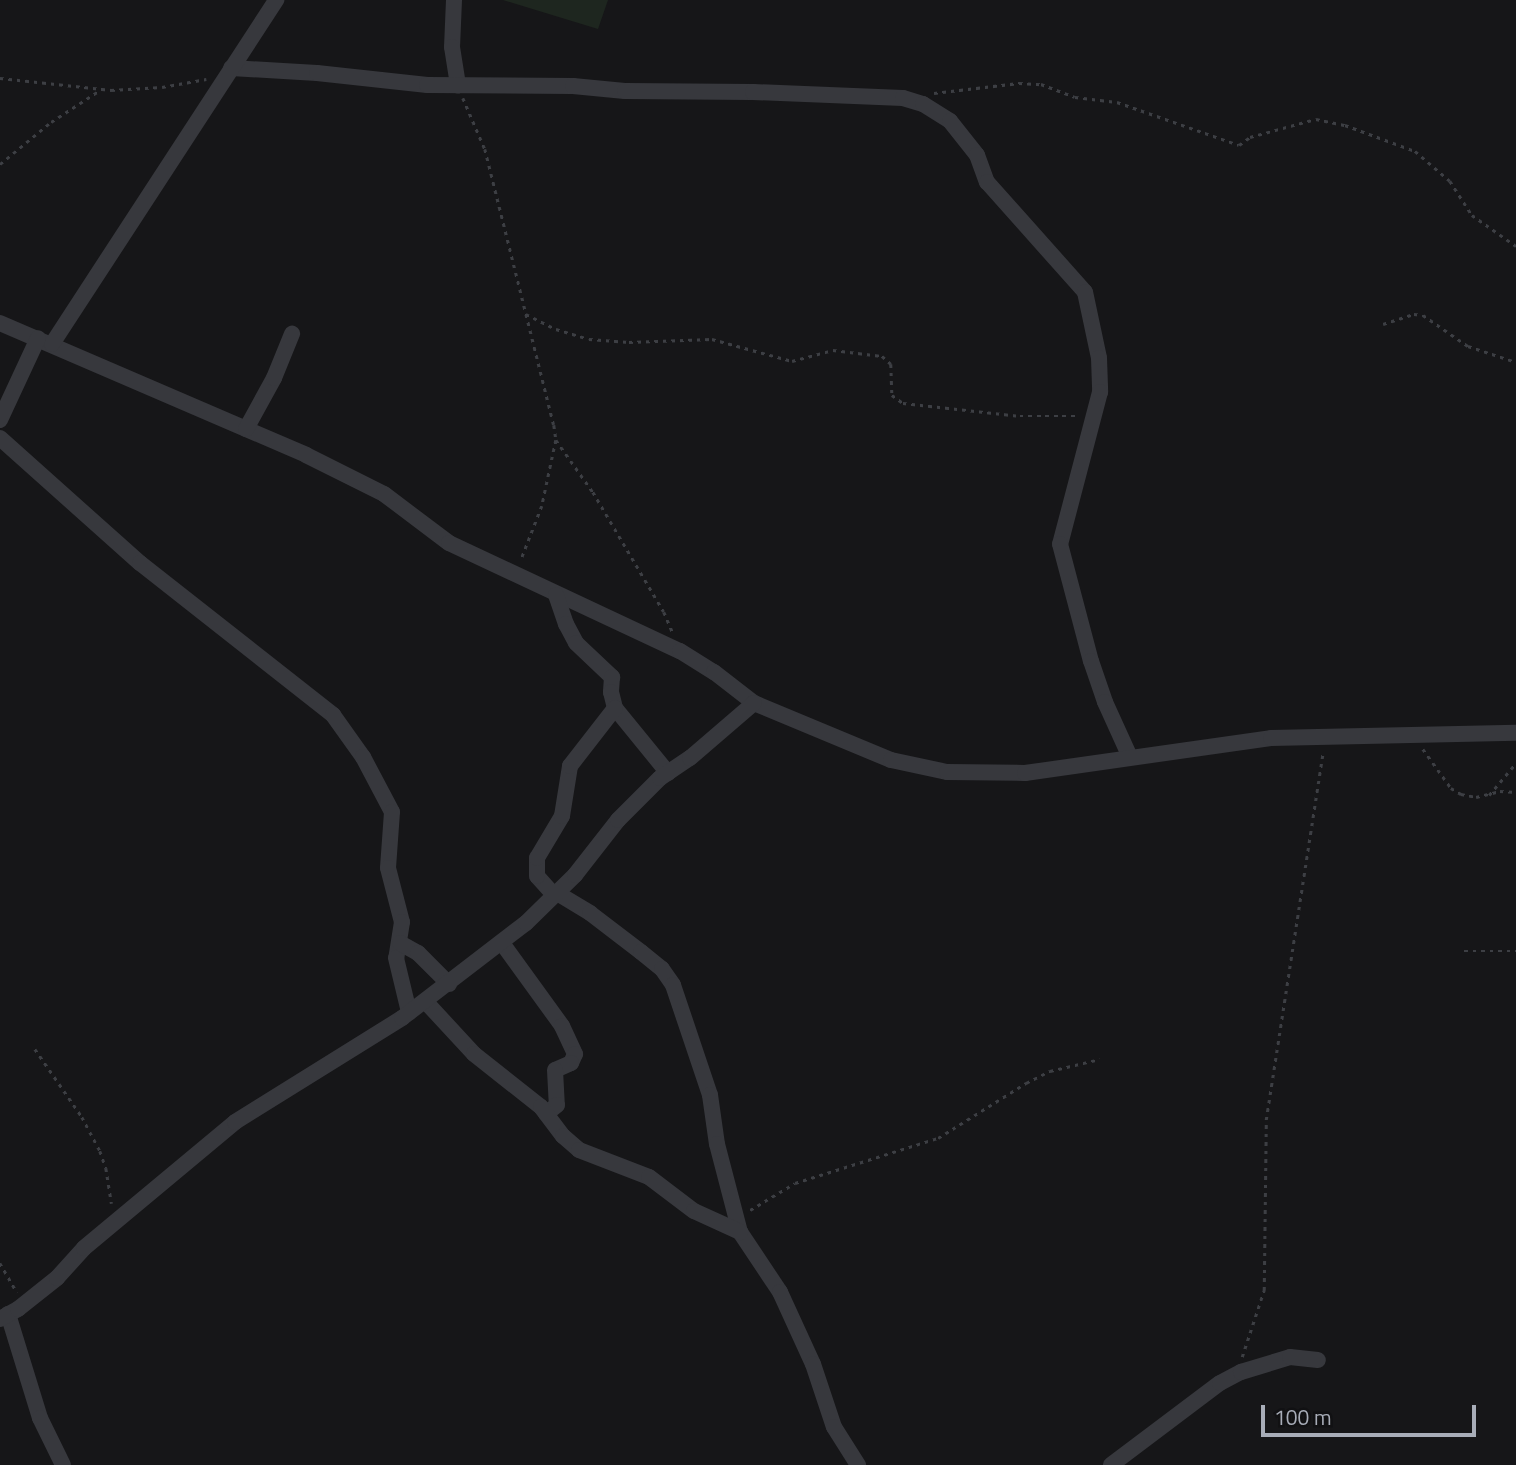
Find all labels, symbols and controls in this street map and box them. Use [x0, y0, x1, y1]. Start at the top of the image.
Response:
scale bar [1264, 1392, 1479, 1436]
text: 100 m [1274, 1401, 1331, 1433]

